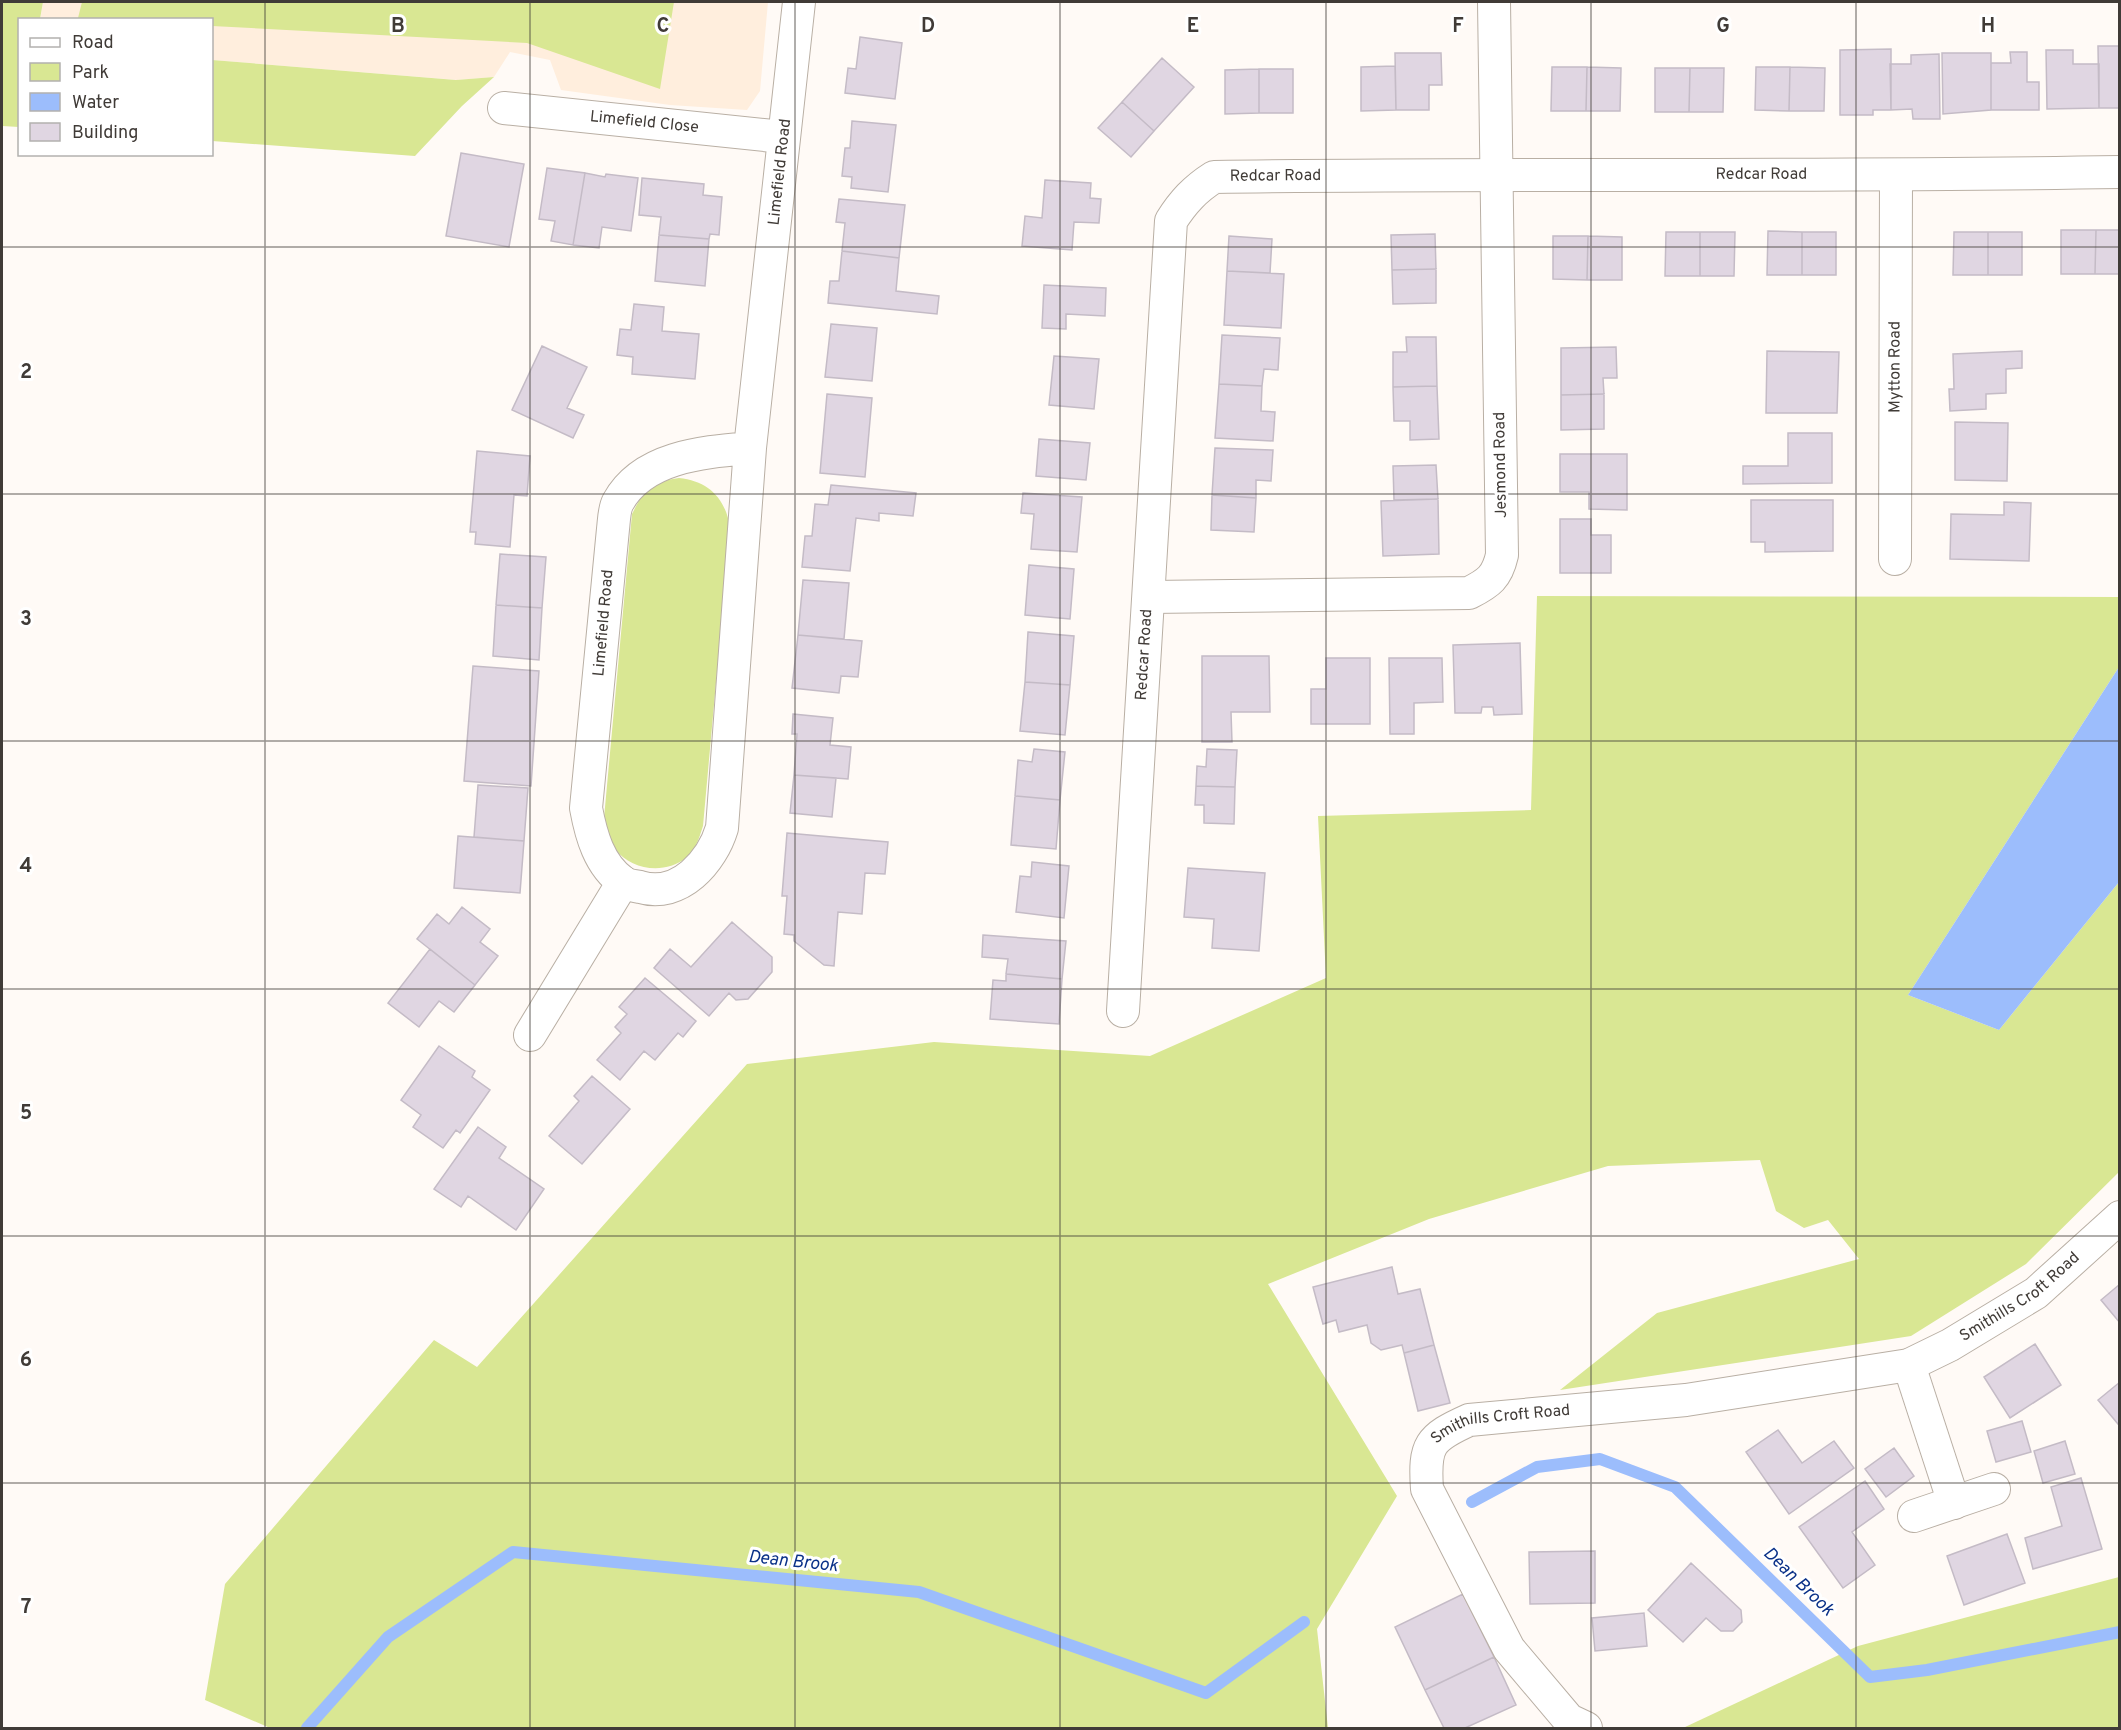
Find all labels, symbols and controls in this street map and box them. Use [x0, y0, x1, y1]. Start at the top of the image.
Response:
text: B [391, 14, 405, 40]
text: C [657, 14, 669, 40]
text: D [921, 14, 935, 40]
text: E [1187, 14, 1199, 40]
text: F [1452, 14, 1464, 40]
text: G [1716, 14, 1730, 40]
text: H [1981, 14, 1995, 40]
legend [18, 18, 213, 156]
text: Road [72, 32, 114, 55]
text: Park [72, 62, 109, 85]
text: Water [72, 92, 119, 115]
street label: Limefield Close [589, 107, 700, 138]
street label: Limefield Road [765, 118, 796, 226]
text: Building [72, 122, 138, 145]
street label: Redcar Road [1716, 165, 1807, 185]
street label: Redcar Road [1230, 166, 1321, 187]
street label: Mytton Road [1885, 321, 1906, 413]
text: 2 [20, 360, 32, 386]
street label: Jesmond Road [1490, 412, 1512, 518]
street label: Limefield Road [589, 569, 619, 677]
text: 3 [20, 607, 32, 633]
street label: Redcar Road [1132, 608, 1157, 701]
text: 4 [20, 854, 32, 880]
text: 5 [20, 1101, 32, 1127]
street label: Smithills Croft Road [1956, 1248, 2084, 1347]
text: 6 [20, 1348, 32, 1374]
street label: Smithills Croft Road [1427, 1401, 1571, 1449]
water label: Dean Brook [1758, 1542, 1839, 1622]
water label: Dean Brook [747, 1546, 840, 1578]
text: 7 [21, 1595, 31, 1621]

